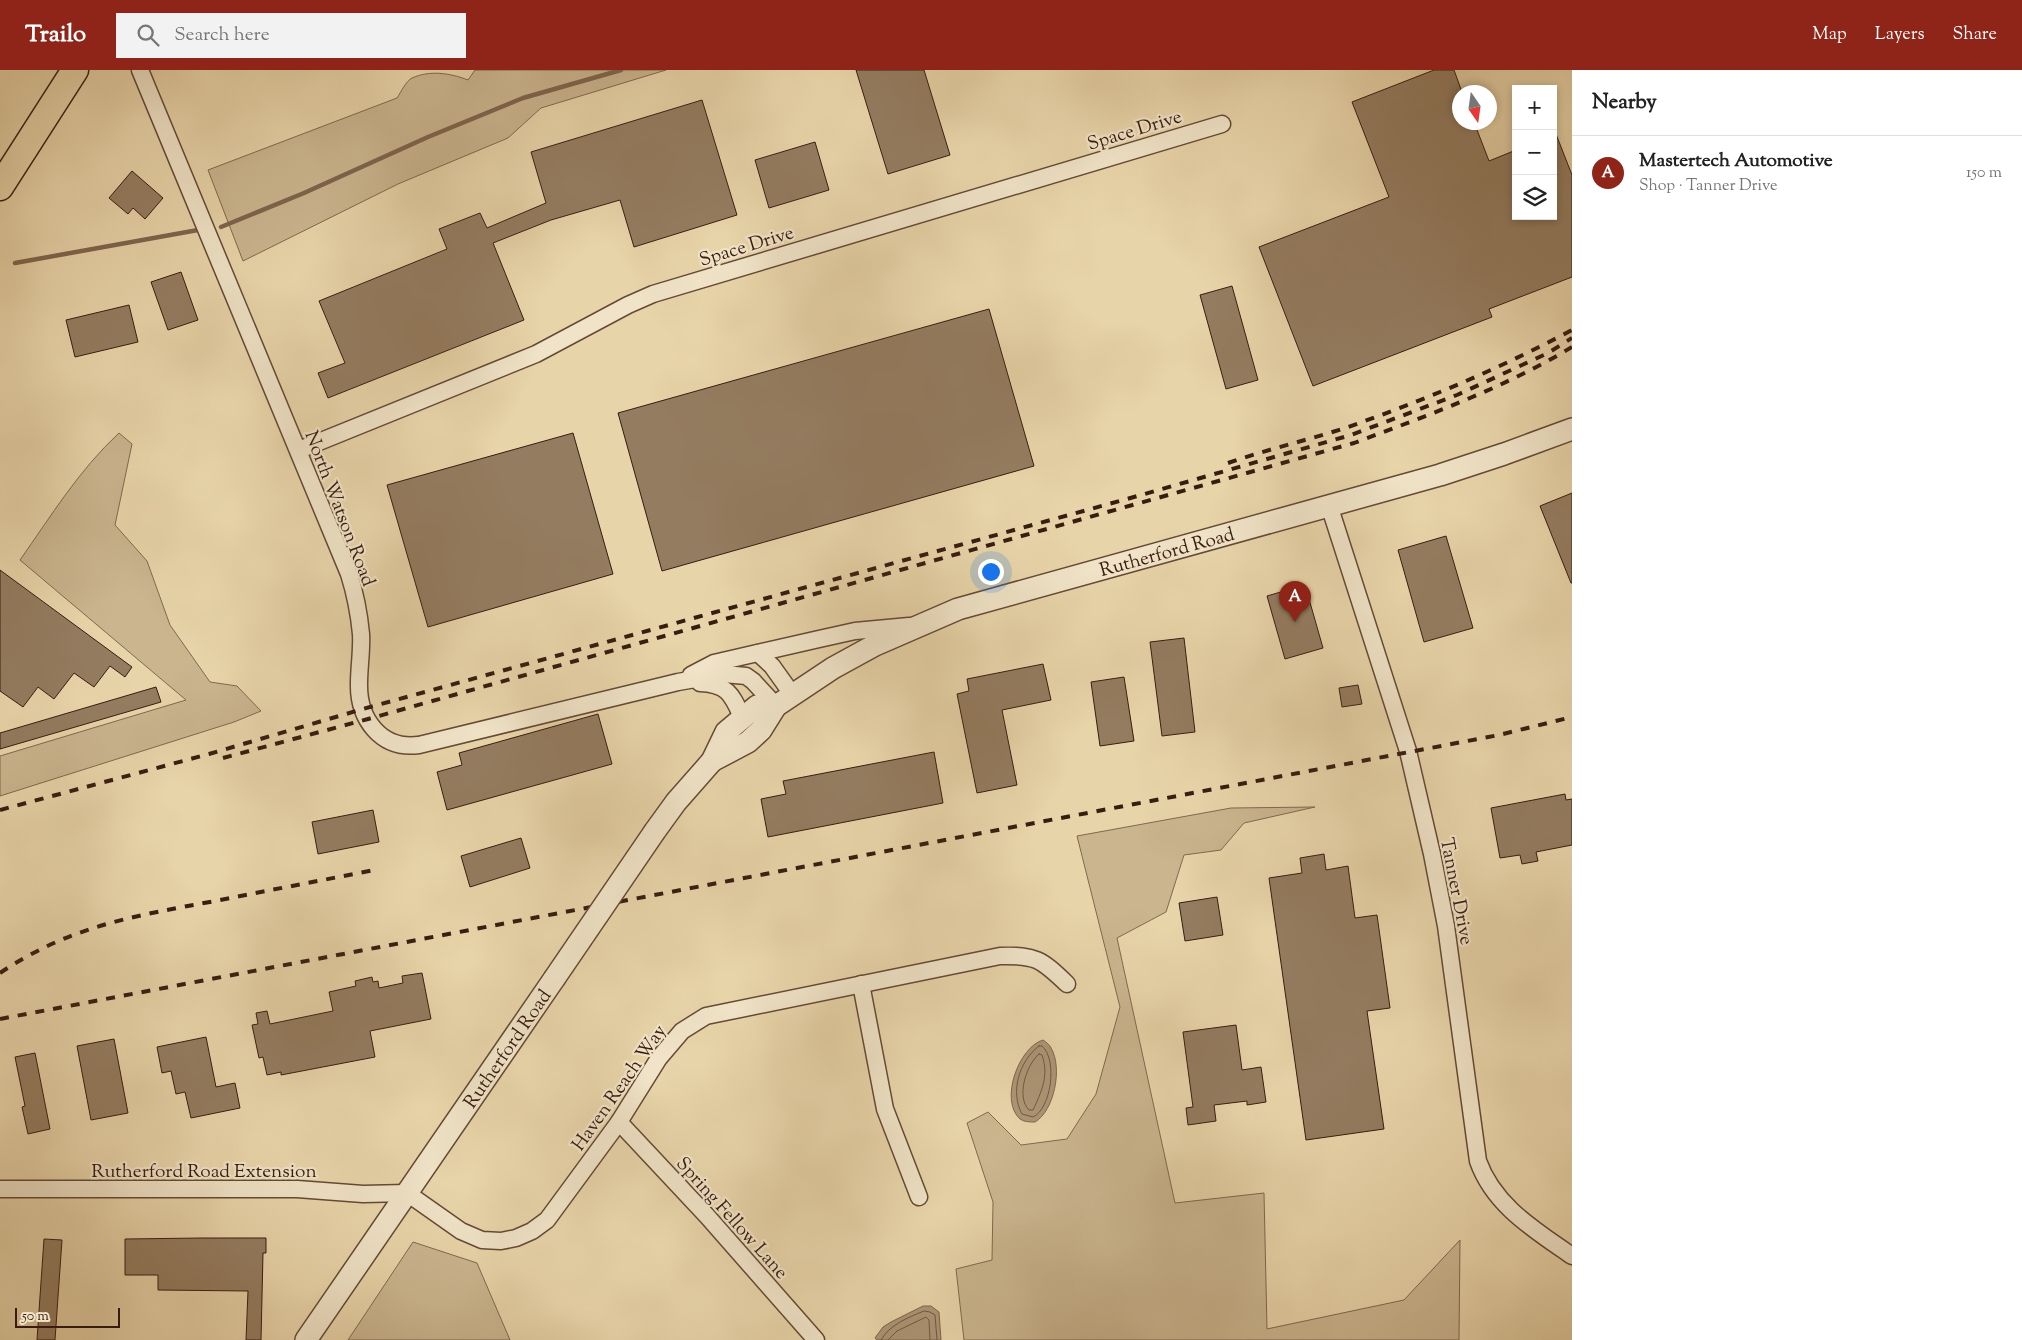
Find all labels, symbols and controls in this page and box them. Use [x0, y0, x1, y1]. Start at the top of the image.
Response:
search box [116, 13, 466, 58]
text: Trailo [25, 18, 86, 52]
icon: search [134, 21, 162, 49]
text: Search here [174, 22, 270, 49]
text: Map [1812, 22, 1847, 48]
text: Layers [1875, 22, 1925, 48]
text: Share [1953, 22, 1997, 48]
north arrow [1452, 85, 1497, 130]
map controls [1512, 85, 1557, 220]
button: + [1512, 85, 1557, 130]
text: Nearby [1592, 88, 1657, 118]
street label: Space Drive [1084, 104, 1185, 159]
button: − [1512, 130, 1557, 175]
text: Mastertech Automotive [1639, 148, 1833, 175]
text: A [1602, 162, 1615, 185]
text: 150 m [1966, 162, 2002, 185]
button: layers [1512, 175, 1557, 220]
text: Shop · Tanner Drive [1639, 175, 1777, 198]
street label: Space Drive [696, 220, 797, 275]
street label: North Watson Road [296, 427, 381, 591]
street label: Rutherford Road [1097, 522, 1238, 585]
your location [978, 559, 1004, 585]
pin: A [1279, 581, 1311, 622]
street label: Tanner Drive [1432, 836, 1479, 947]
street label: Rutherford Road [458, 985, 559, 1114]
street label: Haven Reach Way [566, 1019, 674, 1157]
street label: Spring Fellow Lane [669, 1152, 794, 1286]
street label: Rutherford Road Extension [91, 1159, 317, 1186]
scale bar [15, 1305, 120, 1328]
text: 50 m [22, 1307, 49, 1327]

